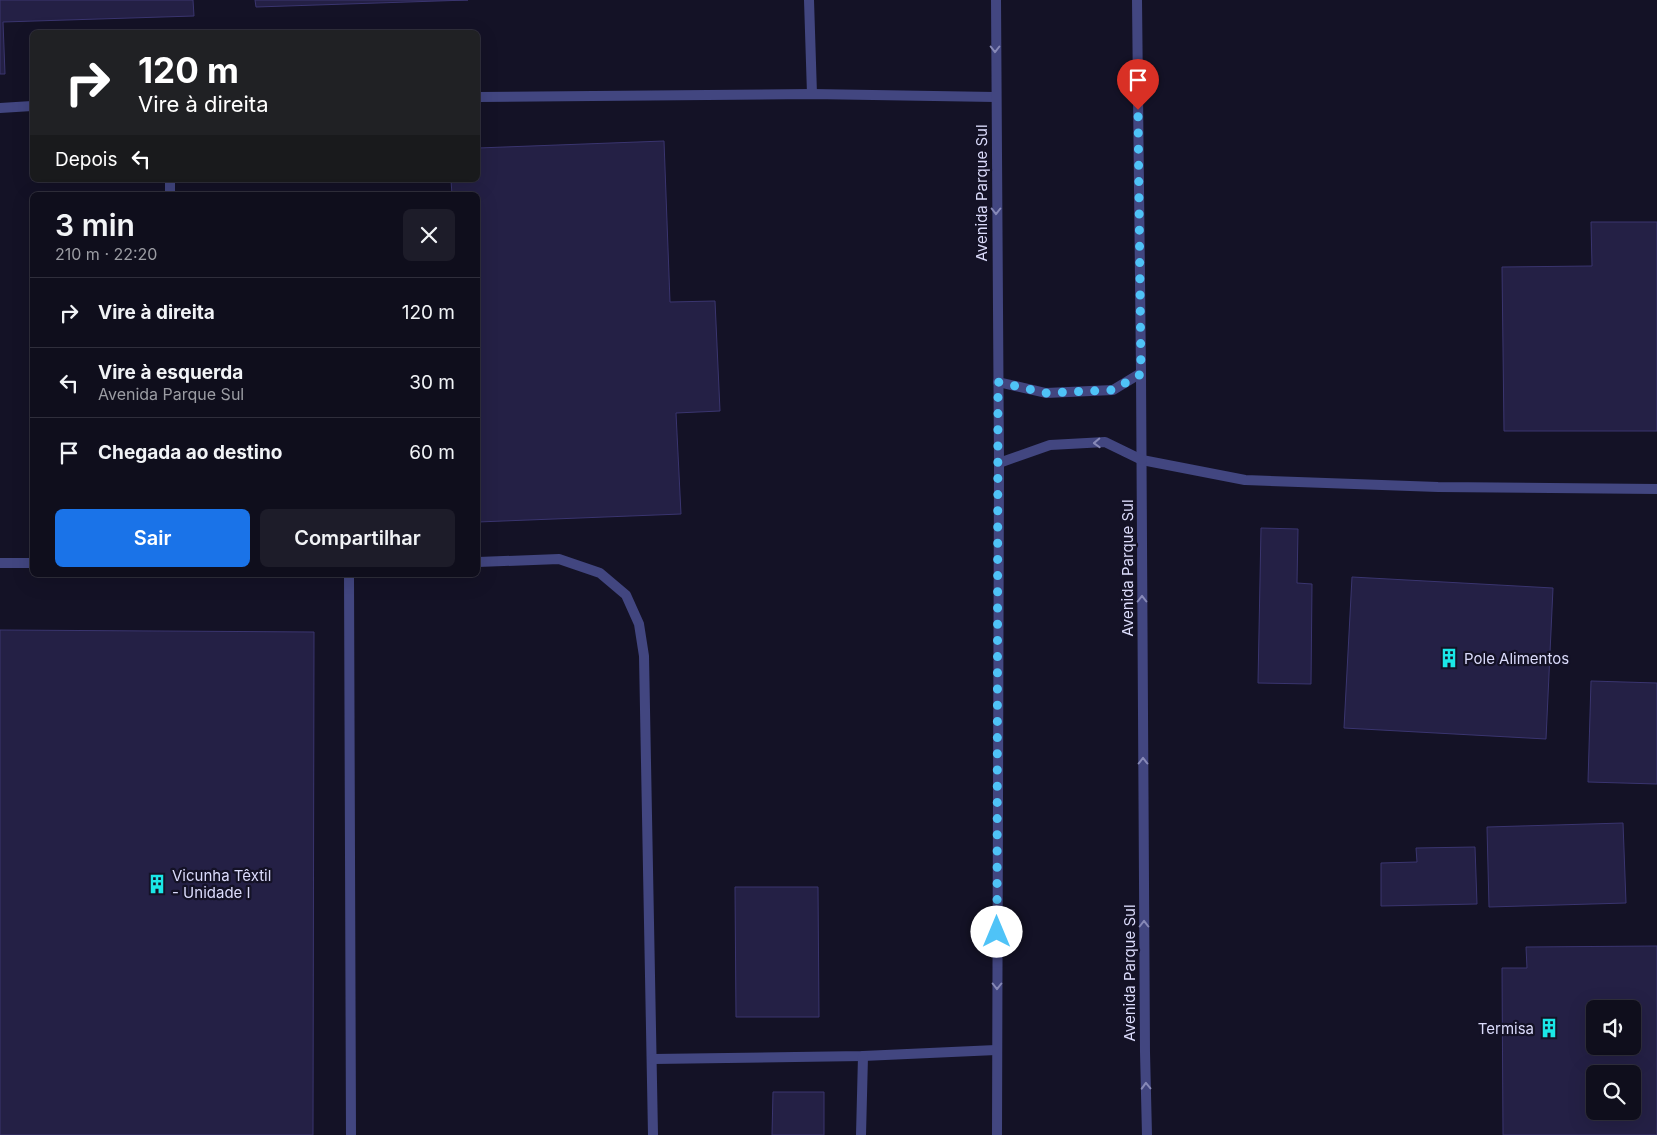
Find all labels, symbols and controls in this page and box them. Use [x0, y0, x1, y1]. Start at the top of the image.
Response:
one-way arrow [990, 45, 1000, 53]
text: 120 m [138, 49, 239, 91]
icon: right [55, 50, 120, 115]
pin [1117, 59, 1159, 110]
icon: arrive [1124, 66, 1152, 94]
text: Vire à direita [138, 91, 269, 117]
street label: Avenida Parque Sul [972, 124, 991, 262]
icon: left [127, 145, 155, 173]
text: Depois [55, 148, 117, 171]
text: 3 min [55, 207, 135, 243]
one-way arrow [991, 208, 1001, 215]
button: close [403, 209, 455, 261]
text: 210 m · 22:20 [55, 244, 157, 264]
icon: right [55, 299, 83, 327]
text: Vire à direita [98, 301, 215, 324]
text: 120 m [402, 301, 455, 324]
text: Vire à esquerda [98, 361, 243, 384]
icon: left [55, 369, 83, 397]
text: 30 m [409, 371, 455, 394]
text: Avenida Parque Sul [98, 384, 244, 404]
one-way arrow [1093, 437, 1101, 448]
icon: arrive [55, 439, 83, 467]
text: Chegada ao destino [98, 441, 282, 464]
text: 60 m [409, 441, 455, 464]
street label: Avenida Parque Sul [1118, 499, 1137, 637]
button: Sair [55, 509, 250, 567]
button: Compartilhar [260, 509, 455, 567]
one-way arrow [1137, 595, 1147, 602]
building icon: Pole Alimentos [1438, 647, 1460, 669]
place label: Pole Alimentos [1464, 649, 1569, 668]
one-way arrow [1138, 757, 1148, 765]
place label: Vicunha Têxtil - Unidade I [172, 866, 271, 902]
building icon: Vicunha Têxtil - Unidade I [146, 873, 168, 895]
street label: Avenida Parque Sul [1120, 904, 1139, 1042]
position arrow [970, 905, 1022, 957]
one-way arrow [1139, 920, 1149, 928]
one-way arrow [992, 982, 1002, 990]
map controls [1586, 1000, 1641, 1120]
button: sound [1586, 1000, 1641, 1055]
building icon: Termisa [1538, 1017, 1560, 1039]
place label: Termisa [1478, 1019, 1534, 1038]
button: search [1586, 1065, 1641, 1120]
one-way arrow [1140, 1082, 1151, 1090]

